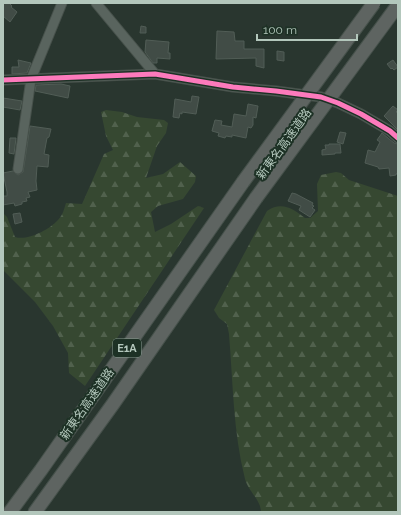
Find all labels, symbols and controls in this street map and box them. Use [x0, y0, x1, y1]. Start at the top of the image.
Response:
scale bar [257, 16, 357, 42]
text: 100 m [263, 23, 297, 37]
street label: 新東名高速道路 [254, 106, 314, 182]
road number: E1A [113, 339, 141, 357]
street label: 新東名高速道路 [57, 366, 117, 442]

